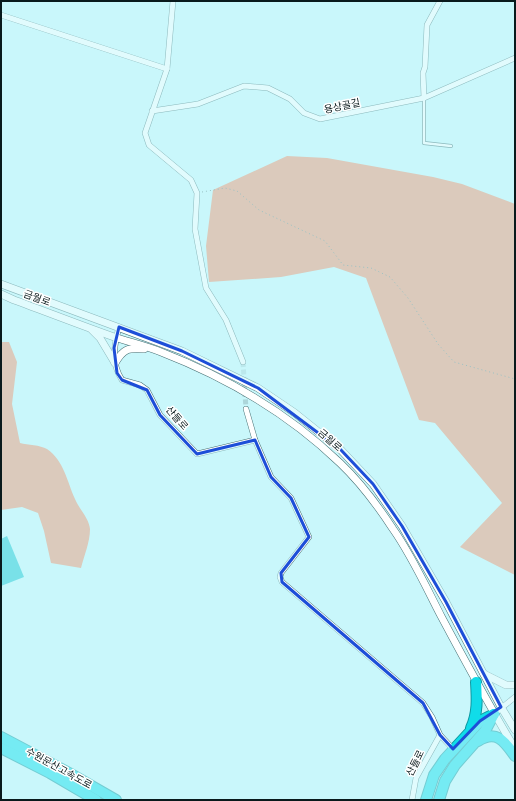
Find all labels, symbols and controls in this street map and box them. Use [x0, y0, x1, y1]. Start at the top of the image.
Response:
street label: 용상골길 [322, 95, 362, 117]
street label: 금월로 [21, 286, 53, 310]
street label: 산들로 [162, 403, 192, 433]
street label: 금월로 [315, 425, 345, 455]
street label: 수원문산고속도로 [23, 744, 95, 792]
street label: 산들로 [402, 747, 428, 779]

